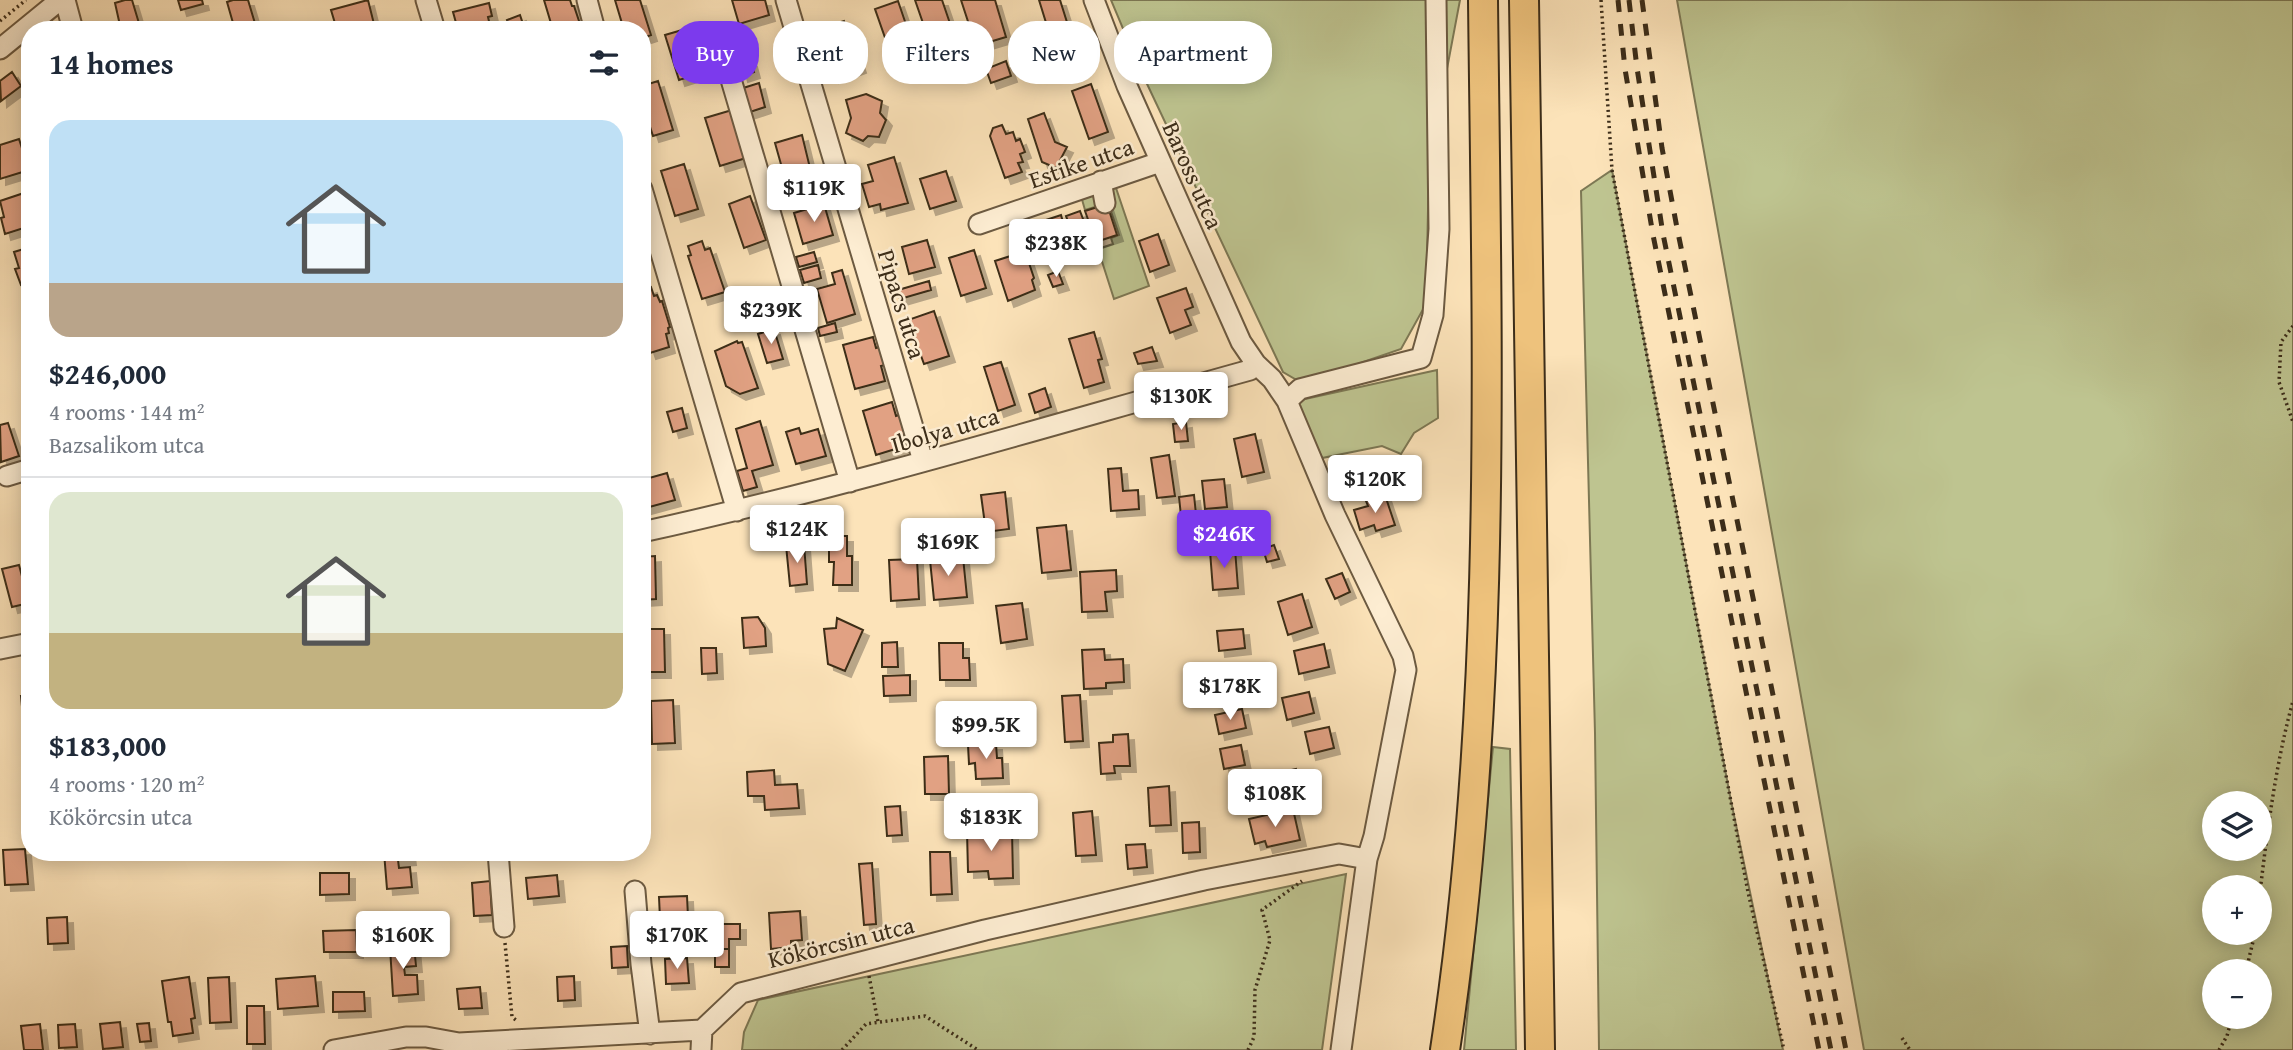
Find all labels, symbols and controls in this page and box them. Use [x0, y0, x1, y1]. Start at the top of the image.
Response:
chip: Buy [672, 21, 759, 84]
chip: Rent [773, 21, 868, 84]
chip: Filters [882, 21, 994, 84]
chip: New [1008, 21, 1100, 84]
chip: Apartment [1114, 21, 1272, 84]
text: 14 homes [49, 41, 174, 85]
icon: filters [585, 44, 623, 82]
street label: Baross utca [1154, 116, 1233, 235]
street label: Estike utca [1024, 129, 1139, 197]
pin: $119K [765, 164, 863, 224]
icon: home [273, 166, 399, 292]
text: $119K [783, 170, 845, 203]
pin: $238K [1007, 219, 1105, 279]
text: $238K [1025, 225, 1087, 258]
street label: Pipacs utca [869, 245, 935, 364]
pin: $239K [722, 286, 820, 346]
text: $239K [740, 292, 802, 325]
text: $246,000 [49, 351, 166, 395]
pin: $130K [1132, 372, 1230, 432]
text: $130K [1150, 378, 1212, 411]
text: 4 rooms · 144 m² [49, 395, 204, 428]
street label: Ibolya utca [887, 398, 1004, 462]
text: Bazsalikom utca [49, 428, 204, 461]
pin: $120K [1326, 456, 1424, 515]
text: $120K [1344, 461, 1406, 494]
pin: $124K [748, 505, 846, 565]
pin: $246K [1175, 510, 1273, 570]
text: $124K [766, 511, 828, 544]
text: $246K [1193, 516, 1255, 549]
pin: $169K [899, 518, 997, 578]
text: $169K [917, 524, 979, 557]
icon: home [273, 538, 399, 664]
pin: $178K [1181, 662, 1279, 722]
text: $178K [1199, 668, 1261, 701]
pin: $99.5K [929, 702, 1043, 761]
text: $99.5K [952, 707, 1020, 740]
text: $183,000 [49, 723, 166, 767]
text: 4 rooms · 120 m² [49, 767, 204, 800]
pin: $108K [1226, 770, 1324, 829]
text: $108K [1244, 775, 1306, 808]
map controls [2202, 791, 2272, 1029]
button: layers [2202, 791, 2272, 861]
pin: $183K [942, 794, 1040, 853]
text: $183K [960, 799, 1022, 832]
text: Kökörcsin utca [49, 800, 192, 833]
button: + [2202, 875, 2272, 945]
street label: Kökörcsin utca [764, 907, 918, 977]
pin: $160K [354, 912, 452, 971]
pin: $170K [628, 912, 726, 971]
text: $160K [372, 917, 434, 950]
text: $170K [646, 917, 708, 950]
button: − [2202, 959, 2272, 1029]

